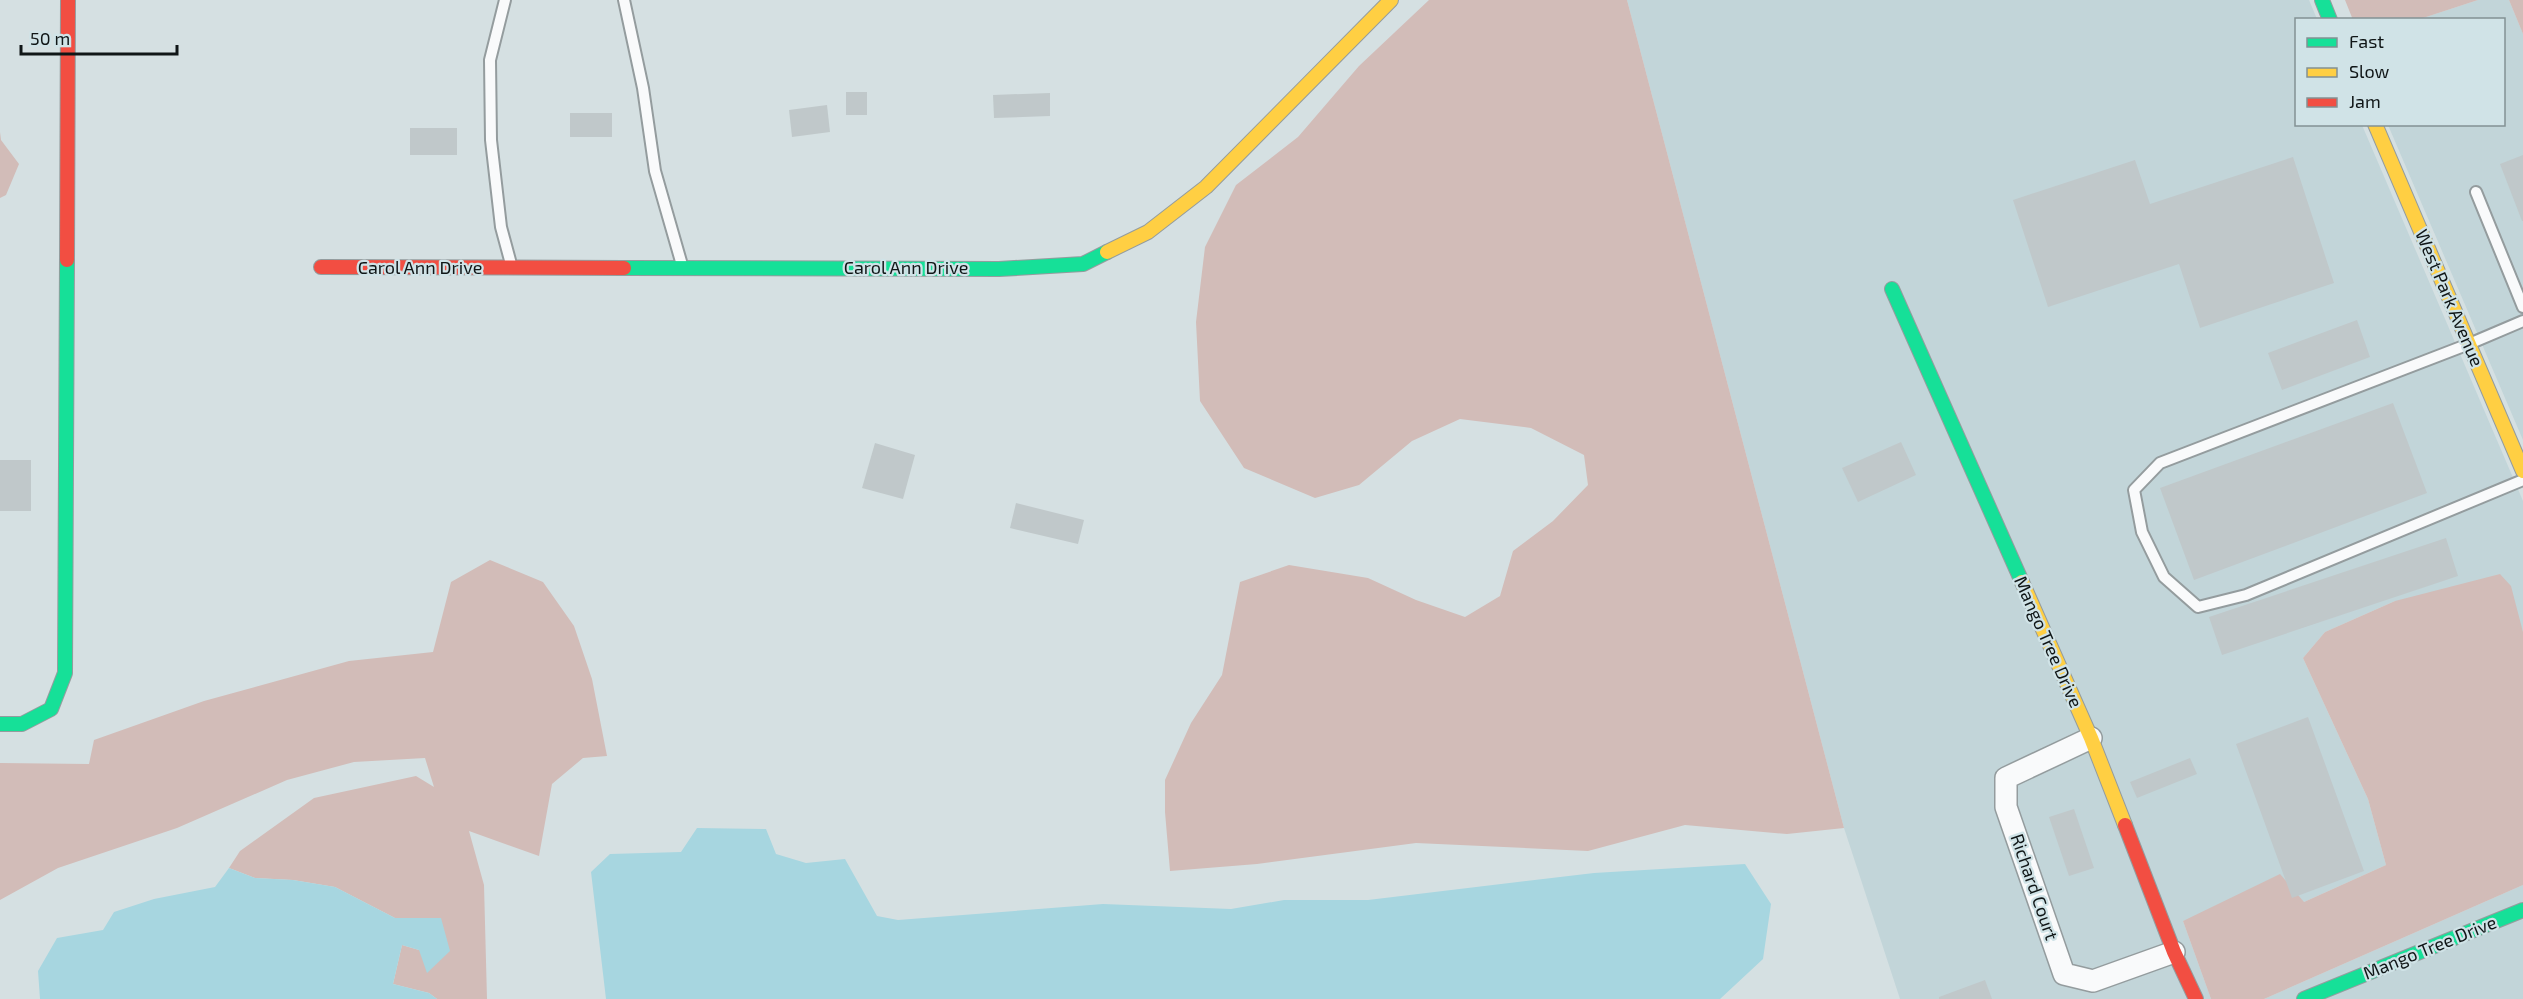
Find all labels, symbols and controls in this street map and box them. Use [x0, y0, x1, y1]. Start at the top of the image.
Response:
scale bar [21, 18, 177, 56]
legend [2295, 18, 2505, 126]
text: 50 m [30, 27, 70, 49]
text: Fast [2349, 30, 2384, 52]
text: Slow [2349, 60, 2390, 82]
text: Jam [2349, 90, 2381, 112]
street label: West Park Avenue [2411, 226, 2489, 370]
street label: Carol Ann Drive [358, 256, 482, 278]
street label: Carol Ann Drive [844, 256, 968, 278]
street label: Mango Tree Drive [2010, 572, 2088, 711]
street label: Richard Court [2006, 831, 2063, 943]
street label: Mango Tree Drive [2360, 910, 2499, 984]

